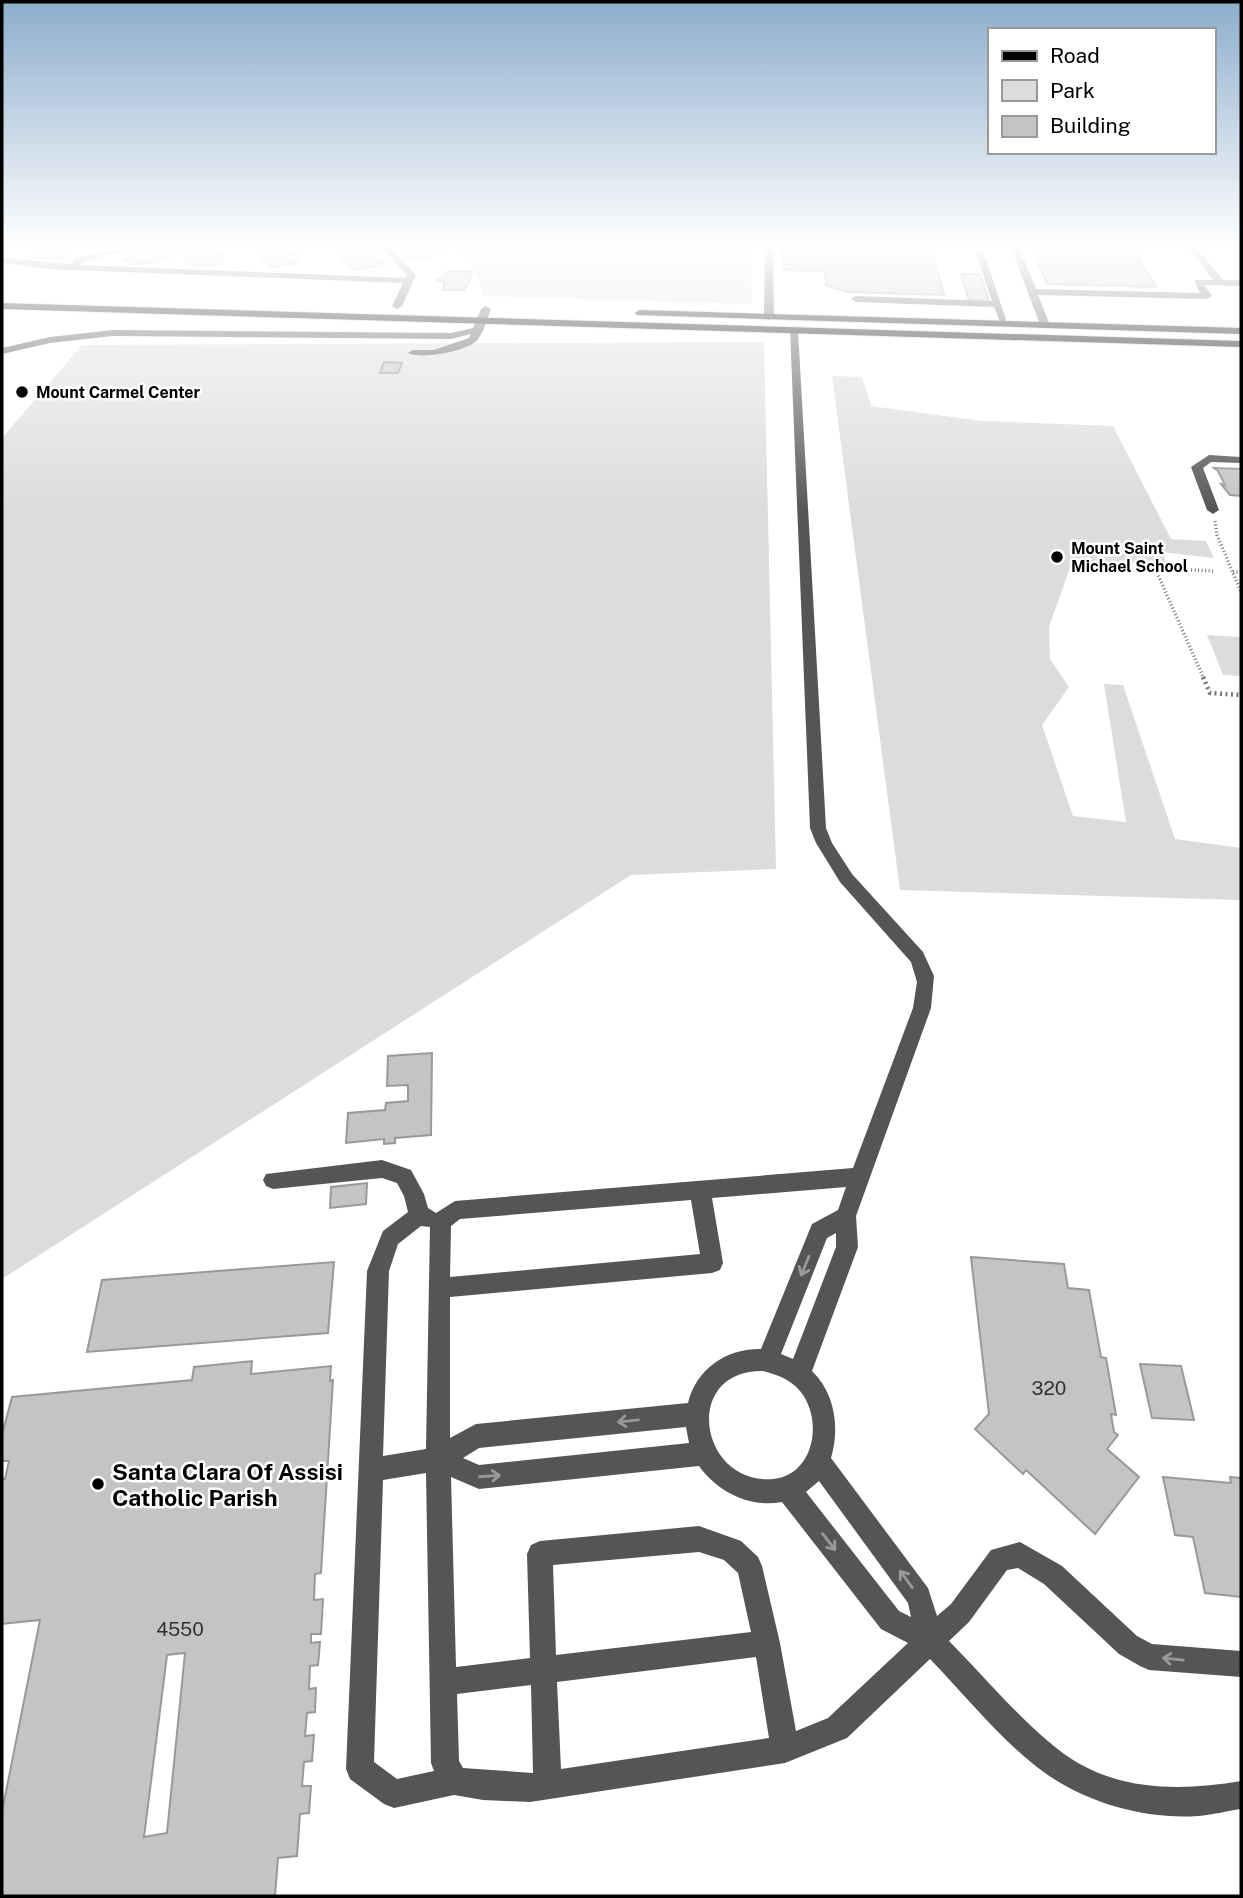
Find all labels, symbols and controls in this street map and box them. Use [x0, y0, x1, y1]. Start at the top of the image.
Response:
legend [988, 28, 1215, 154]
text: Road [1050, 43, 1100, 68]
text: Park [1050, 78, 1095, 103]
text: Building [1050, 113, 1131, 138]
place label: Mount Carmel Center [36, 383, 201, 402]
marker: Mount Carmel Center [14, 384, 30, 400]
place label: Mount Saint Michael School [1071, 539, 1188, 576]
marker: Mount Saint Michael School [1049, 549, 1065, 565]
one-way arrow [798, 1254, 811, 1276]
house number: 320 [1032, 1377, 1066, 1399]
one-way arrow [617, 1415, 640, 1428]
place label: Santa Clara Of Assisi Catholic Parish [112, 1458, 343, 1511]
one-way arrow [478, 1469, 501, 1482]
marker: Santa Clara Of Assisi Catholic Parish [90, 1476, 106, 1492]
one-way arrow [821, 1532, 836, 1551]
one-way arrow [899, 1570, 913, 1589]
house number: 4550 [156, 1618, 204, 1640]
one-way arrow [1162, 1653, 1185, 1666]

